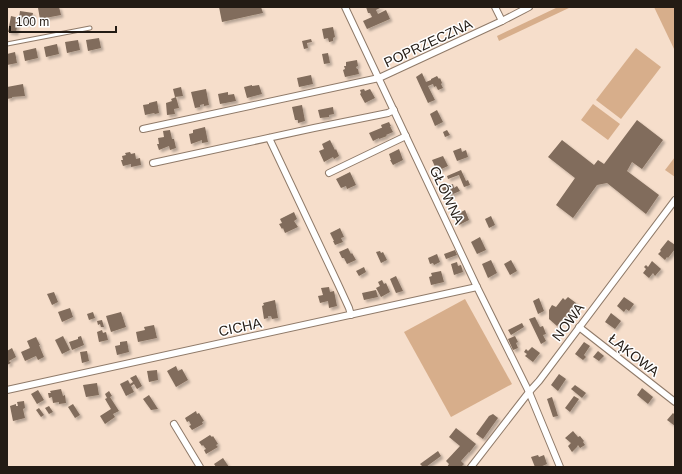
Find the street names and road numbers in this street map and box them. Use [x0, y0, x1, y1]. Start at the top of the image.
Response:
street label: POPRZECZNA [381, 15, 475, 70]
street label: GŁÓWNA [427, 163, 468, 227]
street label: NOWA [549, 299, 588, 344]
street label: CICHA [217, 315, 264, 339]
street label: ŁĄKOWA [606, 330, 663, 380]

